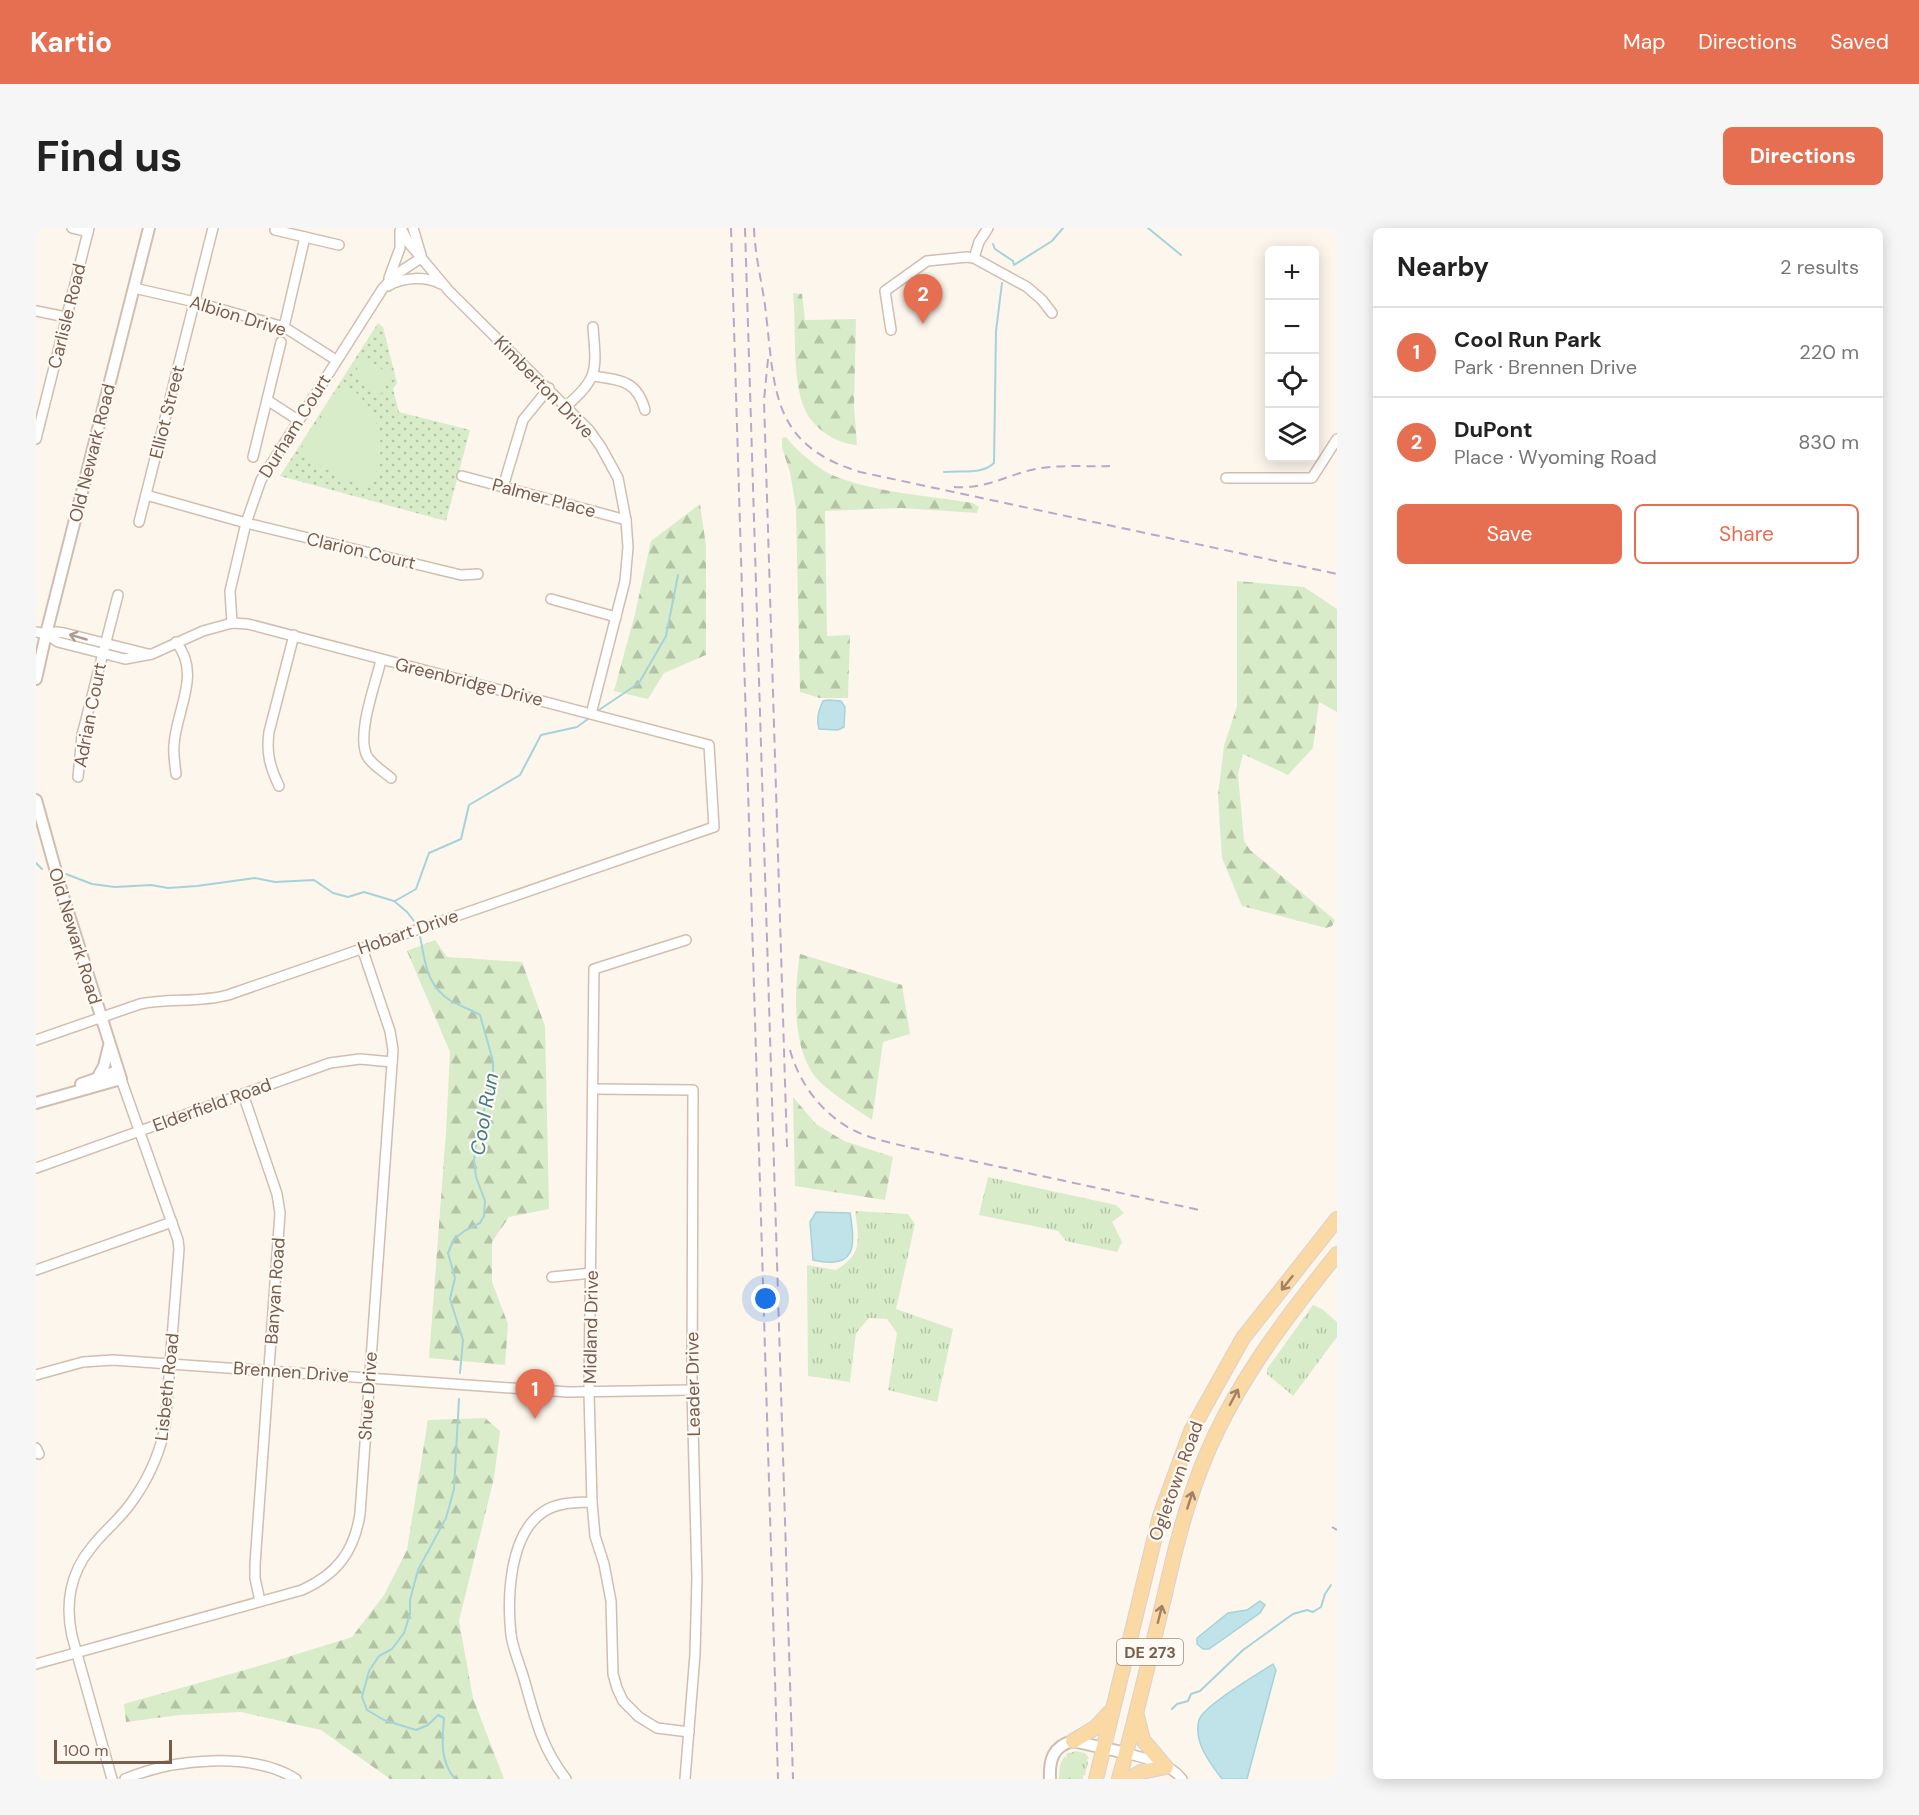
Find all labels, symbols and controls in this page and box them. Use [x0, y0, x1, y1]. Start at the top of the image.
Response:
text: Kartio [30, 24, 112, 61]
text: Map [1623, 28, 1665, 56]
text: Directions [1698, 28, 1797, 56]
text: Saved [1830, 28, 1889, 56]
button: Directions [1723, 127, 1883, 185]
text: Find us [36, 129, 182, 184]
map controls [1265, 246, 1319, 462]
button: + [1265, 246, 1319, 300]
text: Nearby [1397, 250, 1489, 284]
text: 2 results [1780, 254, 1859, 280]
street label: Carlisle Road [42, 261, 92, 371]
pin: 2 [904, 274, 942, 324]
street label: Albion Drive [187, 290, 289, 342]
button: − [1265, 300, 1319, 354]
text: Cool Run Park [1454, 325, 1602, 354]
street label: Kimberton Drive [489, 330, 599, 444]
text: 1 [1413, 339, 1420, 365]
text: 220 m [1799, 339, 1859, 365]
button: locate [1265, 354, 1319, 408]
text: Park · Brennen Drive [1454, 354, 1637, 380]
street label: Elliot Street [144, 363, 190, 461]
street label: Durham Court [254, 370, 336, 482]
street label: Old Newark Road [63, 381, 121, 525]
button: layers [1265, 408, 1319, 462]
text: DuPont [1454, 415, 1533, 444]
text: 2 [1411, 429, 1422, 455]
text: 830 m [1798, 429, 1859, 455]
text: Place · Wyoming Road [1454, 444, 1657, 470]
street label: Palmer Place [490, 473, 598, 523]
button: Save [1397, 504, 1622, 564]
button: Share [1634, 504, 1859, 564]
street label: Clarion Court [304, 527, 418, 575]
one-way arrow [69, 631, 88, 642]
street label: Greenbridge Drive [393, 652, 545, 712]
street label: Adrian Court [68, 661, 112, 769]
street label: Old Newark Road [43, 865, 107, 1007]
street label: Hobart Drive [354, 904, 462, 960]
water label: Cool Run [464, 1071, 504, 1157]
street label: Elderfield Road [149, 1072, 275, 1138]
street label: Banyan Road [259, 1237, 291, 1345]
street label: Midland Drive [578, 1270, 604, 1384]
one-way arrow [1281, 1274, 1294, 1290]
your location [751, 1284, 780, 1313]
street label: Leader Drive [680, 1331, 706, 1437]
street label: Lisbeth Road [149, 1332, 185, 1442]
street label: Shue Drive [353, 1351, 383, 1441]
street label: Brennen Drive [232, 1356, 350, 1388]
pin: 1 [516, 1370, 554, 1419]
one-way arrow [1229, 1389, 1240, 1407]
street label: Ogletown Road [1143, 1418, 1209, 1544]
one-way arrow [1185, 1491, 1196, 1510]
one-way arrow [1154, 1605, 1166, 1624]
road number: DE 273 [1117, 1639, 1183, 1665]
scale bar [54, 1737, 172, 1764]
text: 100 m [63, 1740, 108, 1761]

